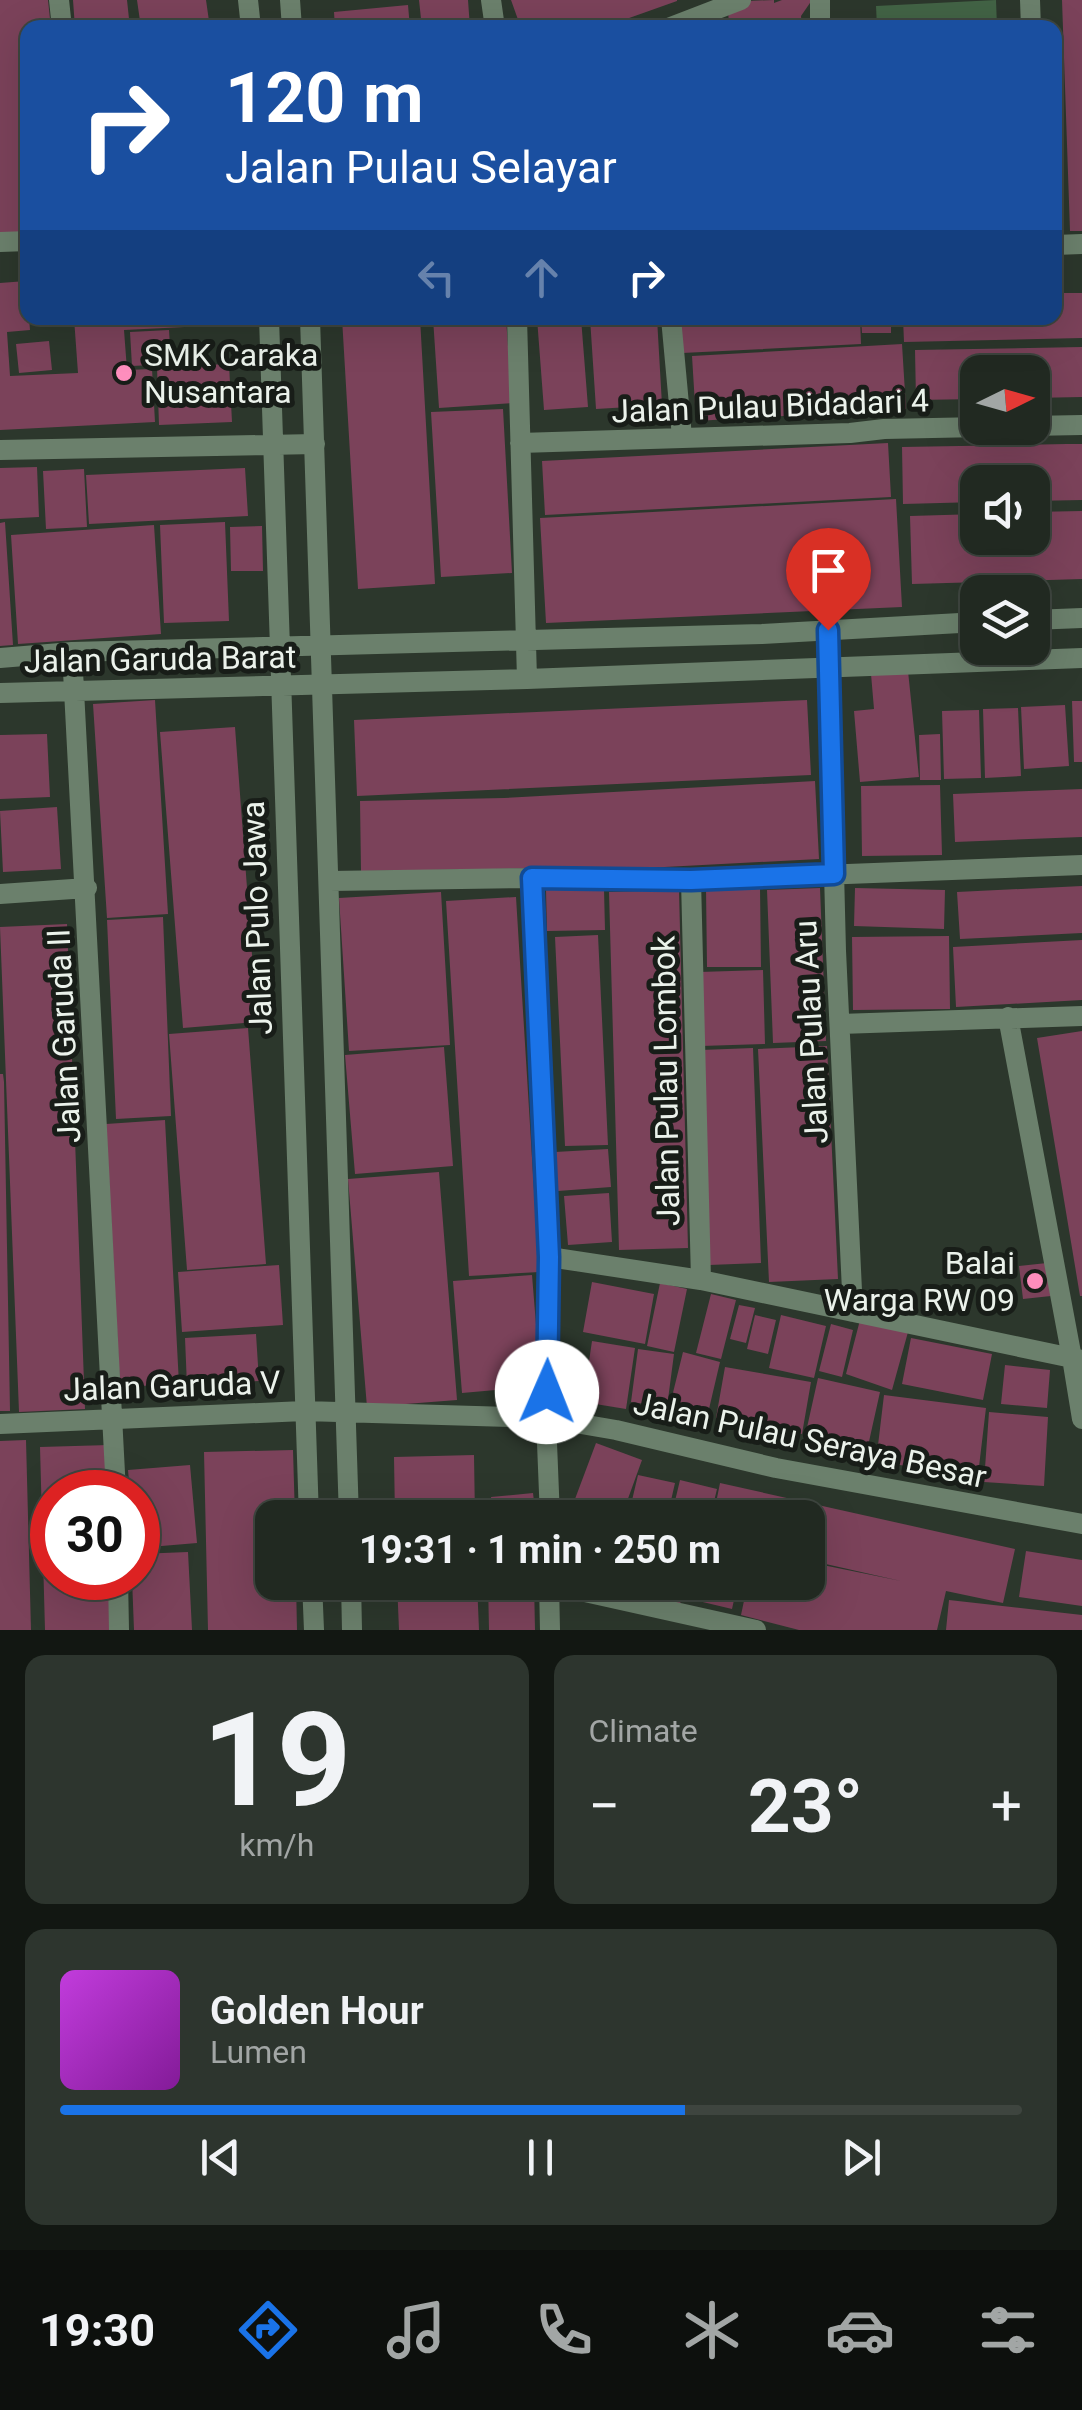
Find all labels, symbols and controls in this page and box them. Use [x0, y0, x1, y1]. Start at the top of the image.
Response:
text: 120 m [225, 57, 424, 139]
icon: right [60, 60, 190, 190]
text: Jalan Pulau Selayar [225, 141, 617, 194]
icon: left [409, 250, 464, 305]
icon: ahead [514, 250, 569, 305]
icon: right [619, 250, 674, 305]
place label: SMK Caraka Nusantara [144, 336, 318, 411]
north arrow [960, 355, 1050, 445]
map controls [960, 355, 1050, 665]
marker: SMK Caraka Nusantara [113, 362, 135, 384]
street label: Jalan Pulau Bidadari 4 [611, 381, 929, 431]
button: sound [960, 465, 1050, 555]
pin [786, 528, 871, 631]
icon: arrive [801, 543, 856, 598]
button: layers [960, 575, 1050, 665]
street label: Jalan Garuda Barat [24, 638, 296, 680]
street label: Jalan Pulo Jawa [234, 800, 280, 1036]
street label: Jalan Pulau Aru [786, 919, 836, 1145]
street label: Jalan Garuda II [39, 928, 89, 1144]
street label: Jalan Pulau Lombok [644, 935, 688, 1227]
place label: Balai Warga RW 09 [824, 1244, 1015, 1319]
marker: Balai Warga RW 09 [1024, 1270, 1046, 1292]
position arrow [495, 1340, 599, 1444]
street label: Jalan Garuda V [63, 1363, 281, 1409]
street label: Jalan Pulau Seraya Besar [630, 1384, 990, 1496]
speed limit sign: 30 [30, 1470, 160, 1600]
text: 19:31 · 1 min · 250 m [359, 1528, 721, 1572]
text: 19 [202, 1684, 351, 1837]
text: Climate [589, 1712, 698, 1750]
text: 23° [748, 1762, 863, 1850]
text: − [589, 1774, 620, 1838]
text: + [991, 1774, 1022, 1838]
text: km/h [239, 1826, 314, 1864]
text: Golden Hour [210, 1989, 424, 2033]
text: Lumen [210, 2033, 307, 2071]
icon: previous [193, 2130, 248, 2185]
icon: pause [513, 2130, 568, 2185]
icon: next [834, 2130, 889, 2185]
icon: directions [233, 2295, 303, 2365]
icon: music [381, 2295, 451, 2365]
icon: phone [529, 2295, 599, 2365]
icon: climate [677, 2295, 747, 2365]
icon: car [825, 2295, 895, 2365]
icon: filters [973, 2295, 1043, 2365]
text: 19:30 [39, 2304, 155, 2357]

